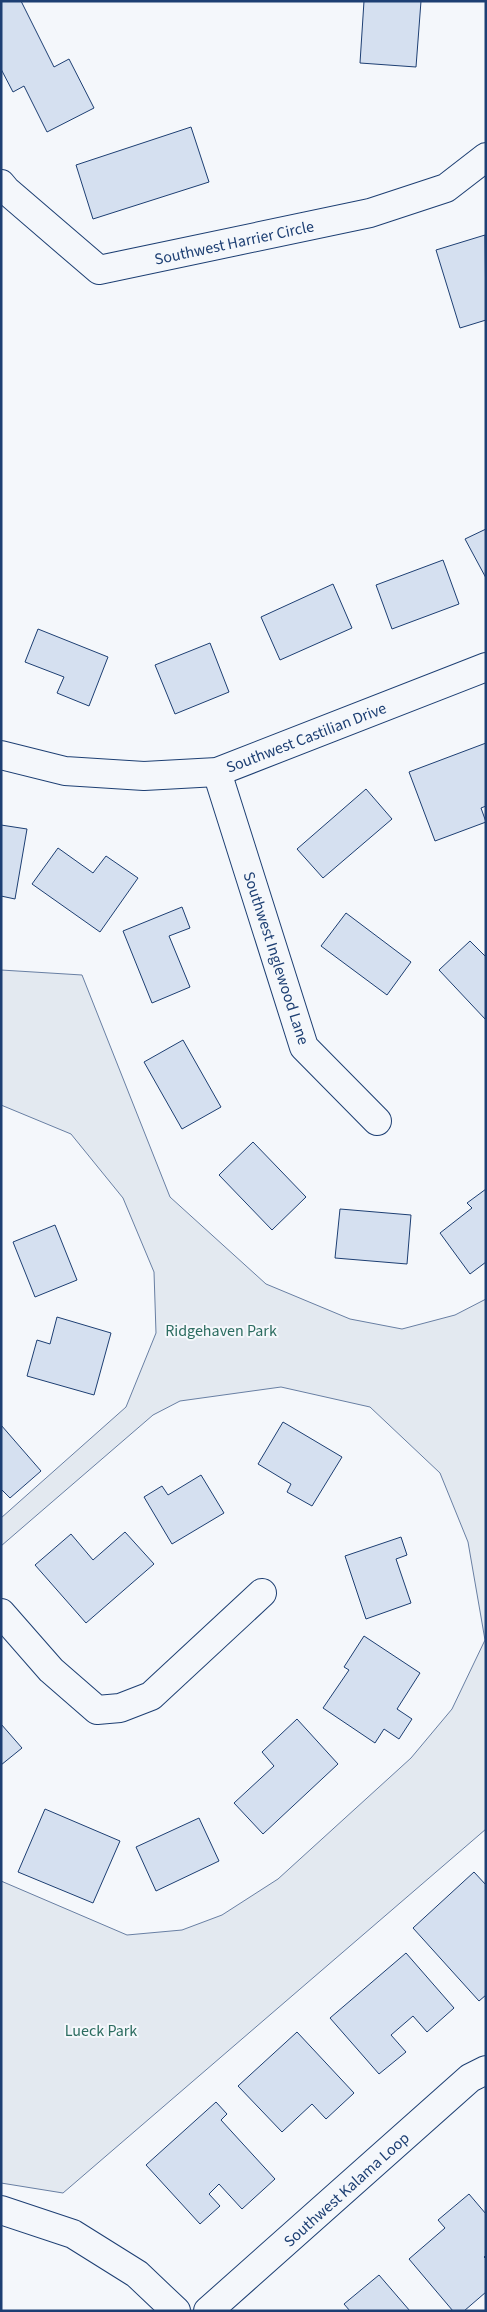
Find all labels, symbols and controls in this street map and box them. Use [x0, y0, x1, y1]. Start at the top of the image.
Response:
street label: Southwest Harrier Circle [152, 215, 316, 271]
street label: Southwest Castilian Drive [223, 697, 390, 779]
street label: Southwest Inglewood Lane [238, 869, 314, 1048]
park label: Ridgehaven Park [165, 1320, 277, 1342]
park label: Lueck Park [65, 2020, 137, 2042]
street label: Southwest Kalama Loop [279, 2127, 414, 2252]

